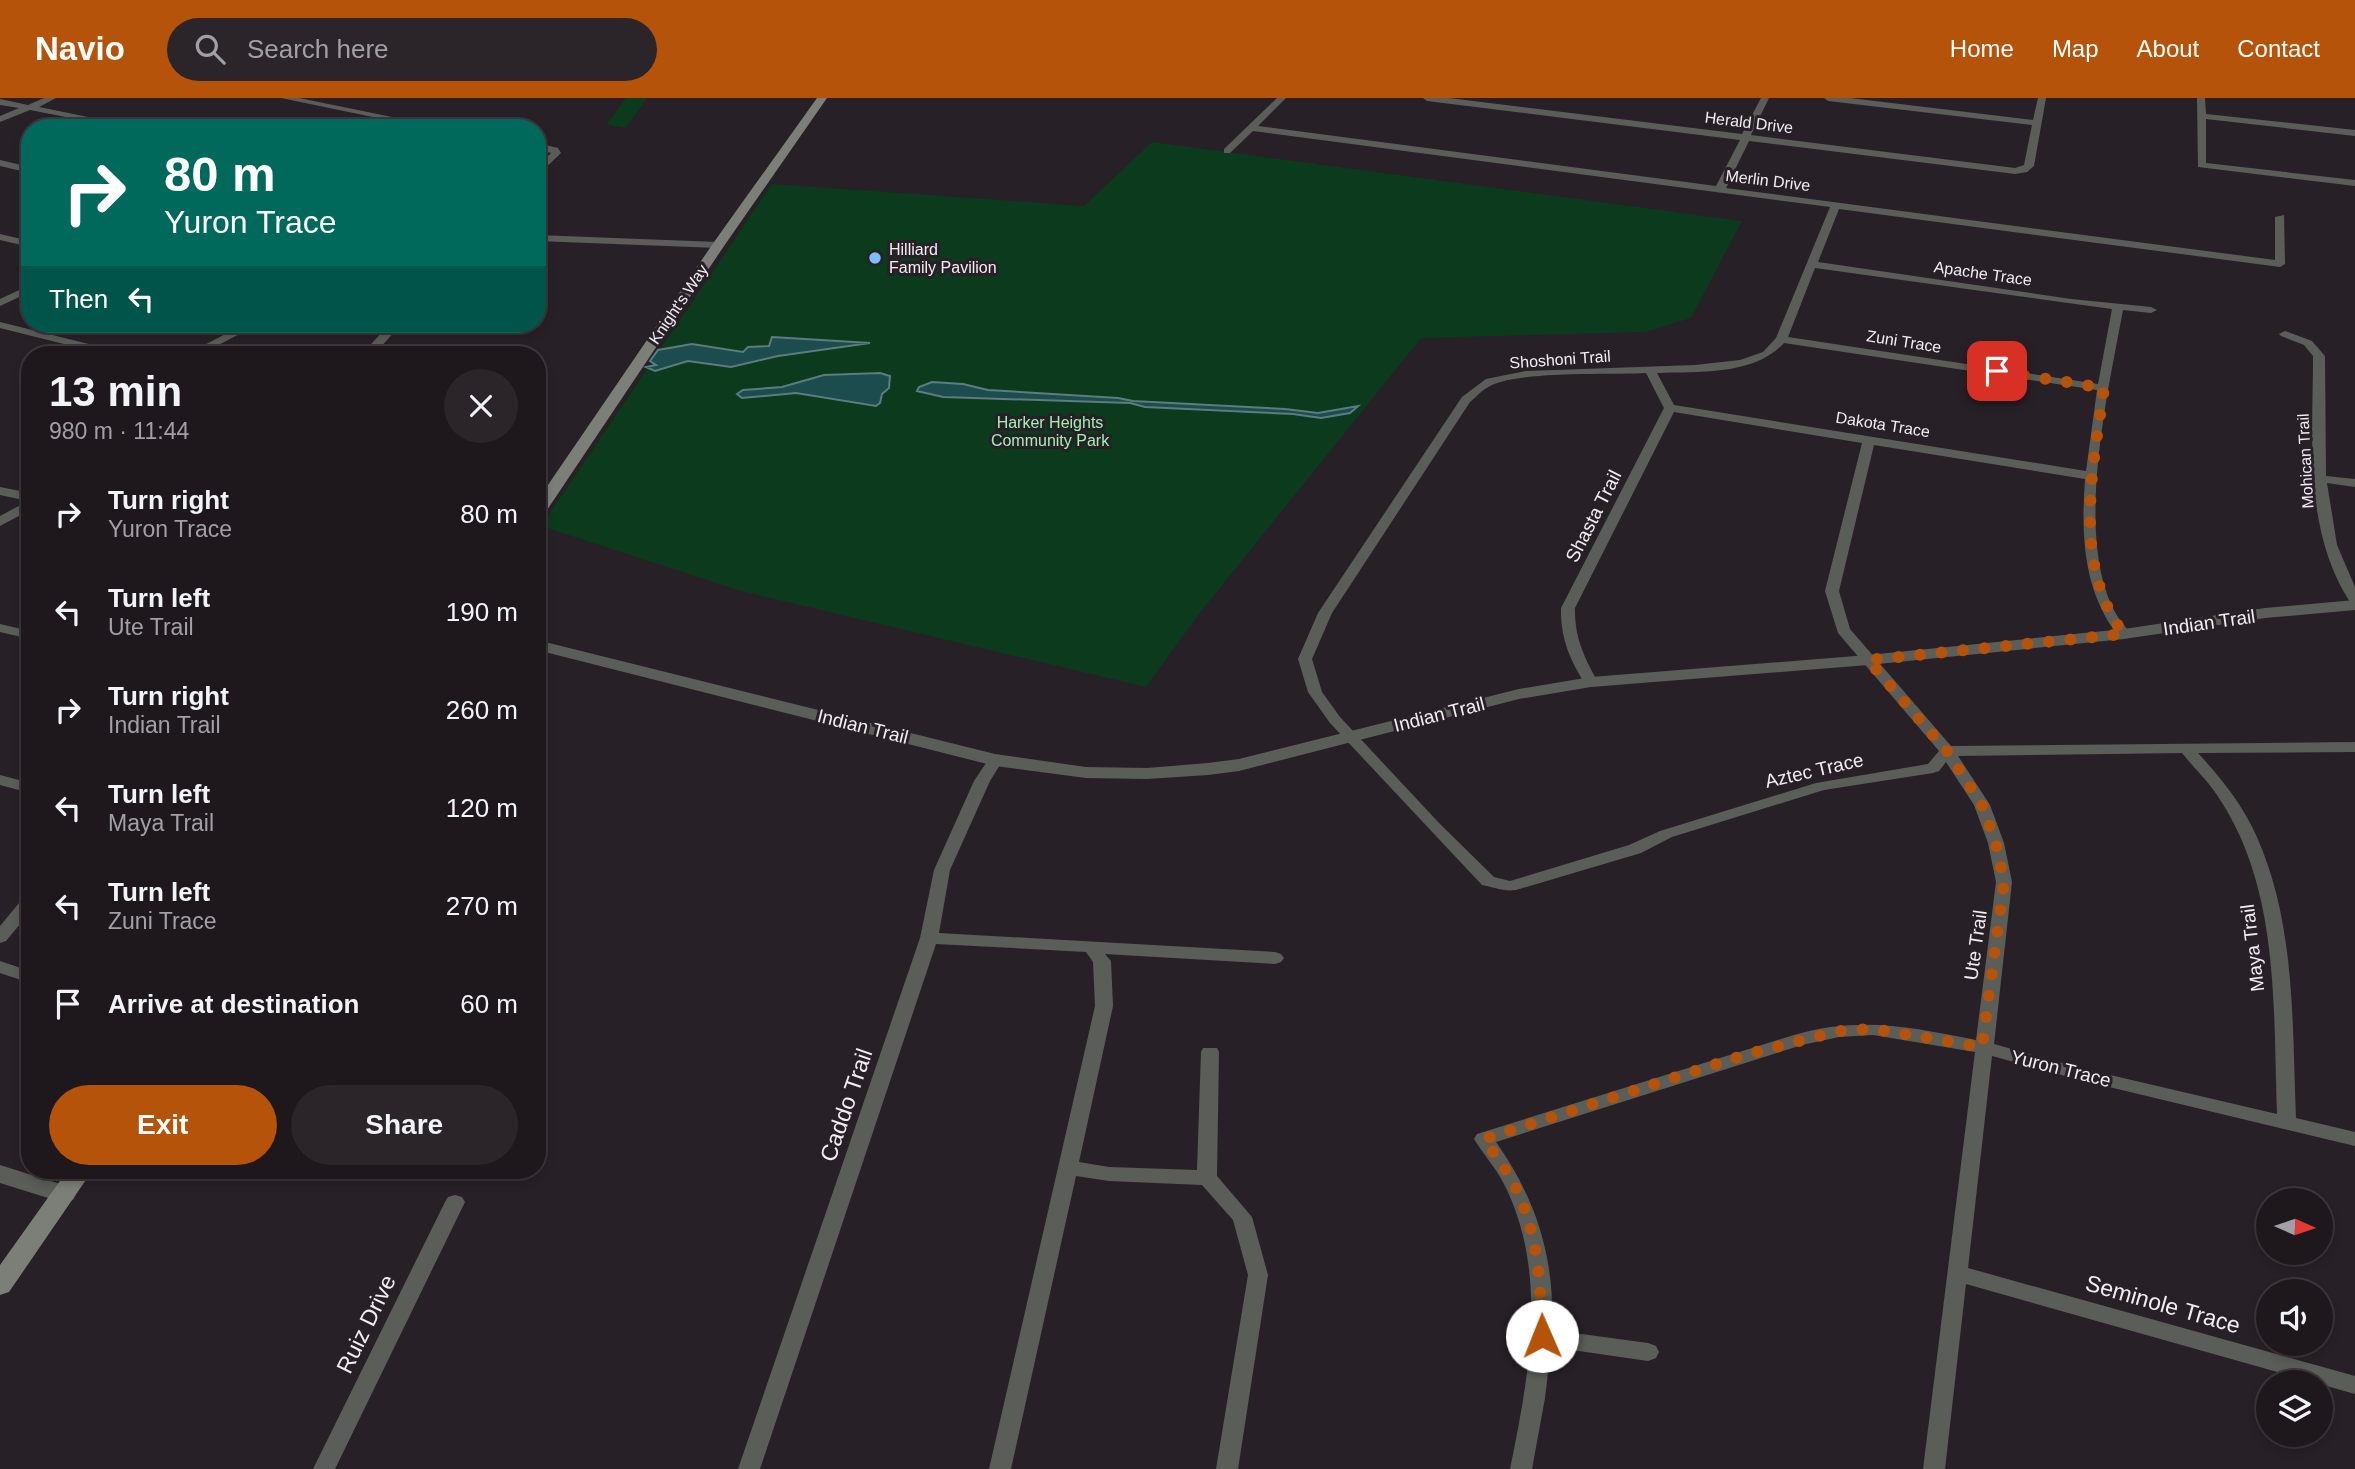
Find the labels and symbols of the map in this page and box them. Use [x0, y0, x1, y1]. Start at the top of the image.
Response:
street label: Herald Drive [1704, 109, 1794, 136]
street label: Merlin Drive [1725, 167, 1811, 194]
place label: Hilliard Family Pavilion [889, 241, 997, 276]
marker: Hilliard Family Pavilion [867, 250, 883, 266]
street label: Apache Trace [1933, 258, 2033, 289]
street label: Knight's Way [646, 261, 711, 347]
street label: Zuni Trace [1865, 327, 1943, 356]
pin [1967, 341, 2027, 401]
street label: Shoshoni Trail [1509, 347, 1611, 372]
street label: Dakota Trace [1835, 409, 1931, 440]
street label: Mohican Trail [2295, 413, 2316, 509]
park label: Harker Heights Community Park [991, 414, 1110, 449]
street label: Shasta Trail [1561, 467, 1626, 566]
street label: Indian Trail [2162, 606, 2257, 639]
street label: Indian Trail [1391, 693, 1487, 736]
street label: Indian Trail [815, 705, 911, 748]
street label: Aztec Trace [1763, 749, 1865, 792]
street label: Maya Trail [2237, 903, 2268, 993]
street label: Ute Trail [1960, 909, 1991, 982]
street label: Caddo Trail [815, 1045, 877, 1165]
street label: Yuron Trace [2009, 1046, 2113, 1091]
north arrow [2256, 1188, 2333, 1265]
street label: Seminole Trace [2083, 1269, 2243, 1339]
street label: Ruiz Drive [331, 1271, 401, 1377]
position arrow [1505, 1299, 1579, 1373]

